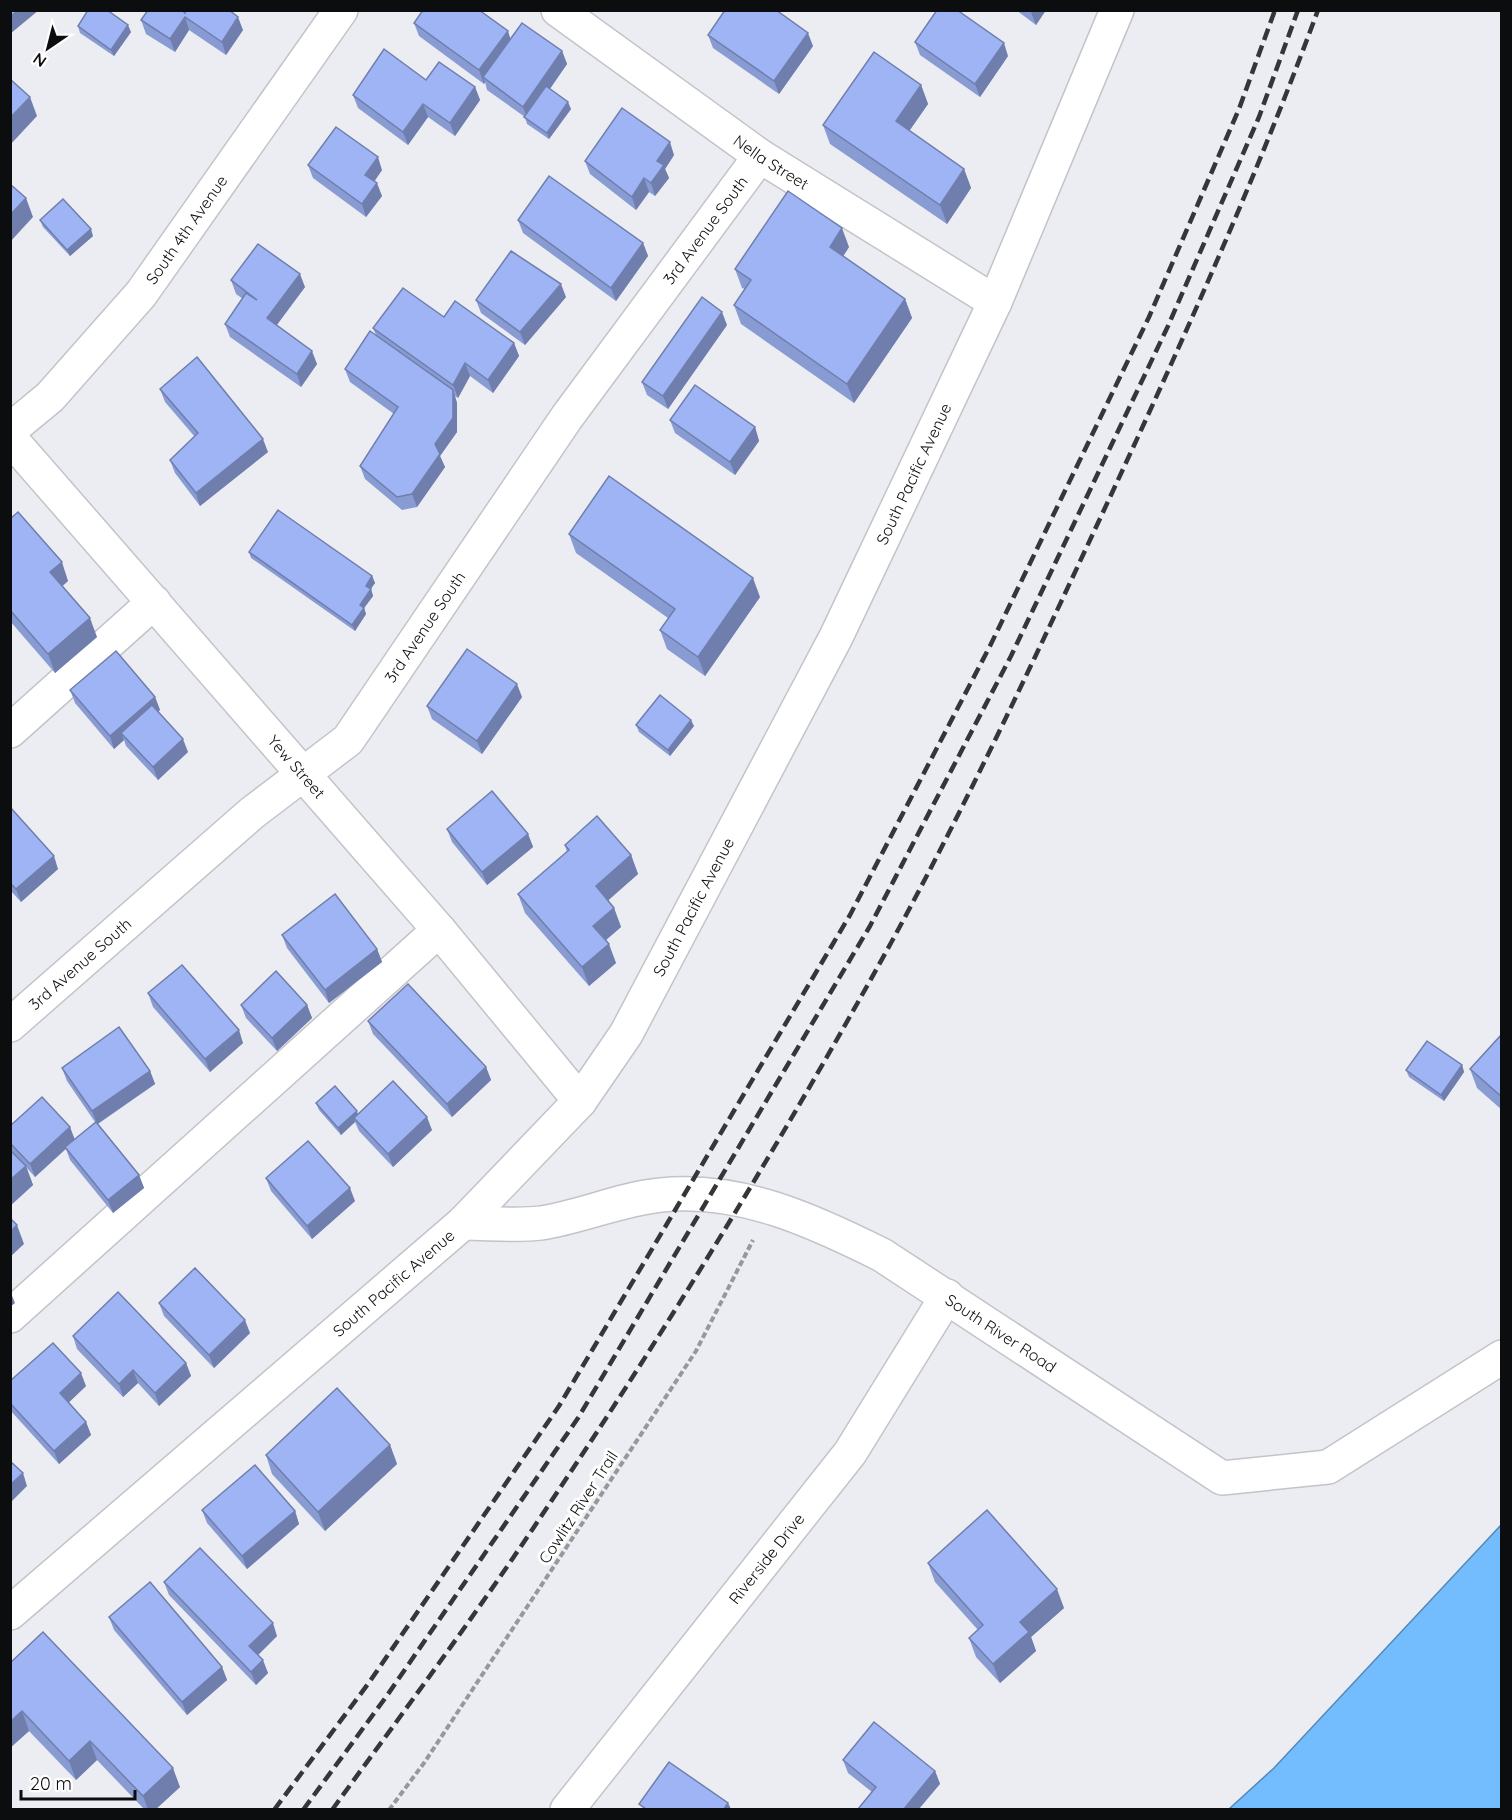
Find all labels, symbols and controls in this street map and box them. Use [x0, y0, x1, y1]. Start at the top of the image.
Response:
north arrow [18, 18, 78, 78]
text: N [29, 49, 50, 72]
street label: Nella Street [730, 130, 813, 194]
street label: South 4th Avenue [141, 171, 232, 288]
street label: 3rd Avenue South [659, 172, 752, 288]
street label: South Pacific Avenue [871, 400, 956, 548]
street label: 3rd Avenue South [380, 568, 469, 686]
street label: Yew Street [264, 731, 330, 802]
street label: South Pacific Avenue [648, 834, 738, 980]
street label: 3rd Avenue South [25, 913, 135, 1014]
street label: South Pacific Avenue [329, 1225, 458, 1341]
street label: South River Road [942, 1289, 1060, 1377]
street label: Cowlitz River Trail [534, 1447, 622, 1567]
street label: Riverside Drive [724, 1509, 809, 1608]
scale bar [21, 1763, 135, 1801]
text: 20 m [30, 1772, 72, 1795]

